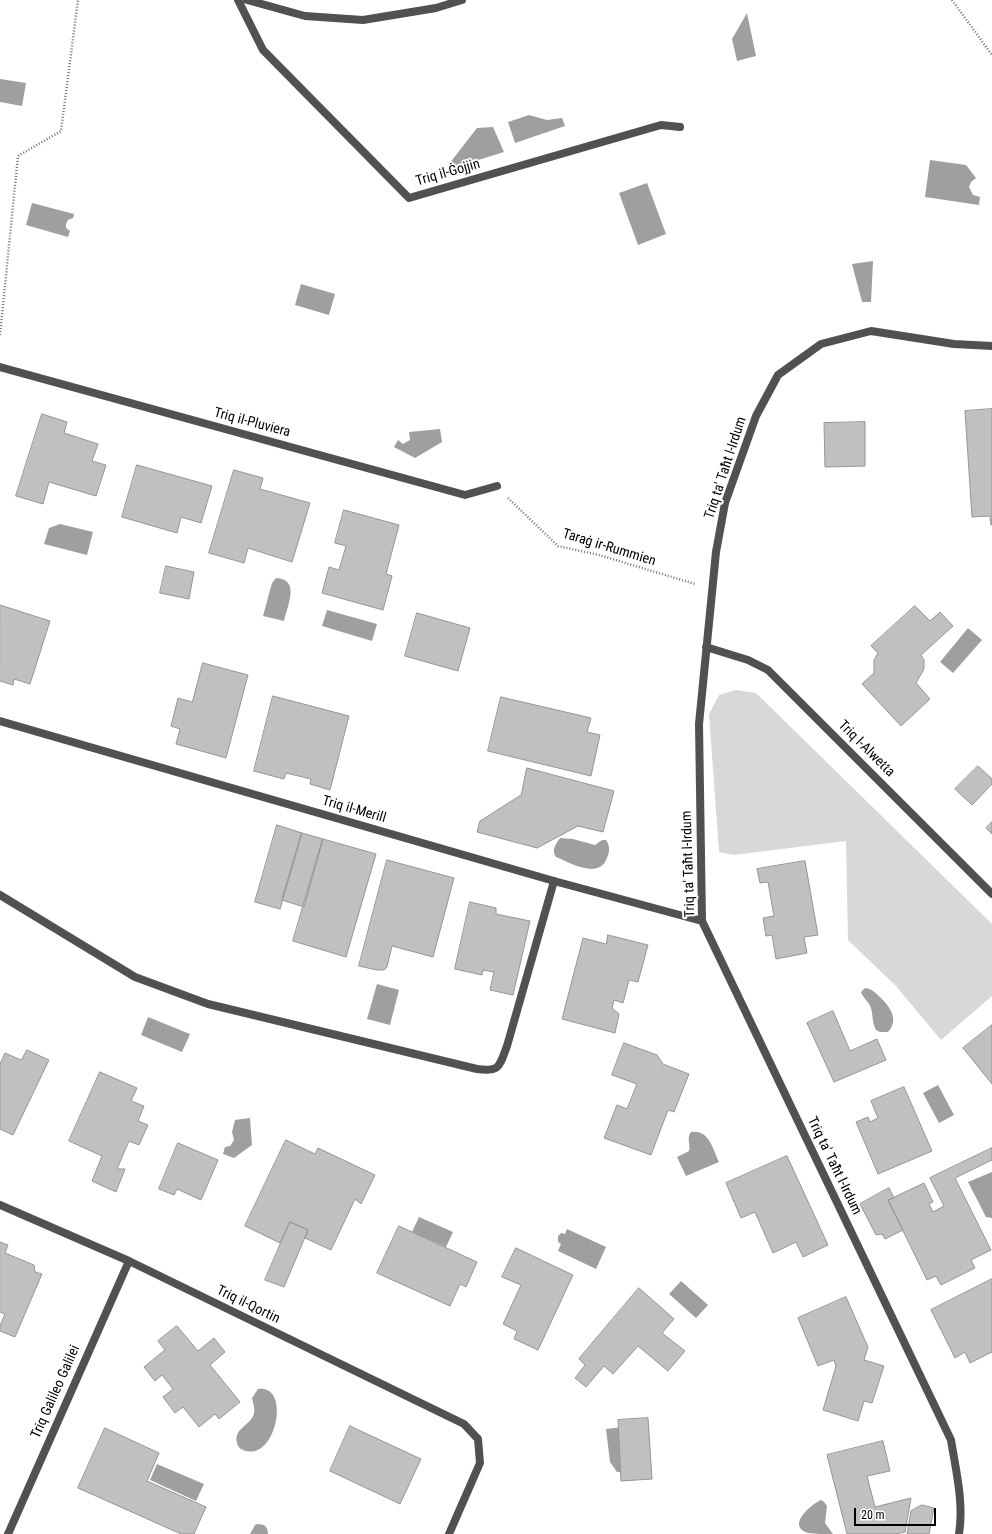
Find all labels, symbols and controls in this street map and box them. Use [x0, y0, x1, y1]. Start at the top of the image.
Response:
street label: Triq il-Ġojjin [414, 156, 482, 190]
street label: Triq il-Pluviera [212, 405, 292, 441]
street label: Triq ta' Taħt l-Irdum [702, 415, 750, 521]
street label: Taraġ ir-Rummien [560, 526, 658, 570]
street label: Triq l-Alwetta [834, 717, 898, 781]
street label: Triq il-Merill [320, 793, 388, 827]
street label: Triq ta' Taħt l-Irdum [679, 810, 699, 918]
street label: Triq ta' Taħt l-Irdum [803, 1114, 865, 1218]
street label: Triq il-Qortin [214, 1282, 282, 1328]
street label: Triq Galileo Galilei [28, 1343, 84, 1441]
scale bar [856, 1500, 938, 1526]
text: 20 m [861, 1508, 885, 1522]

